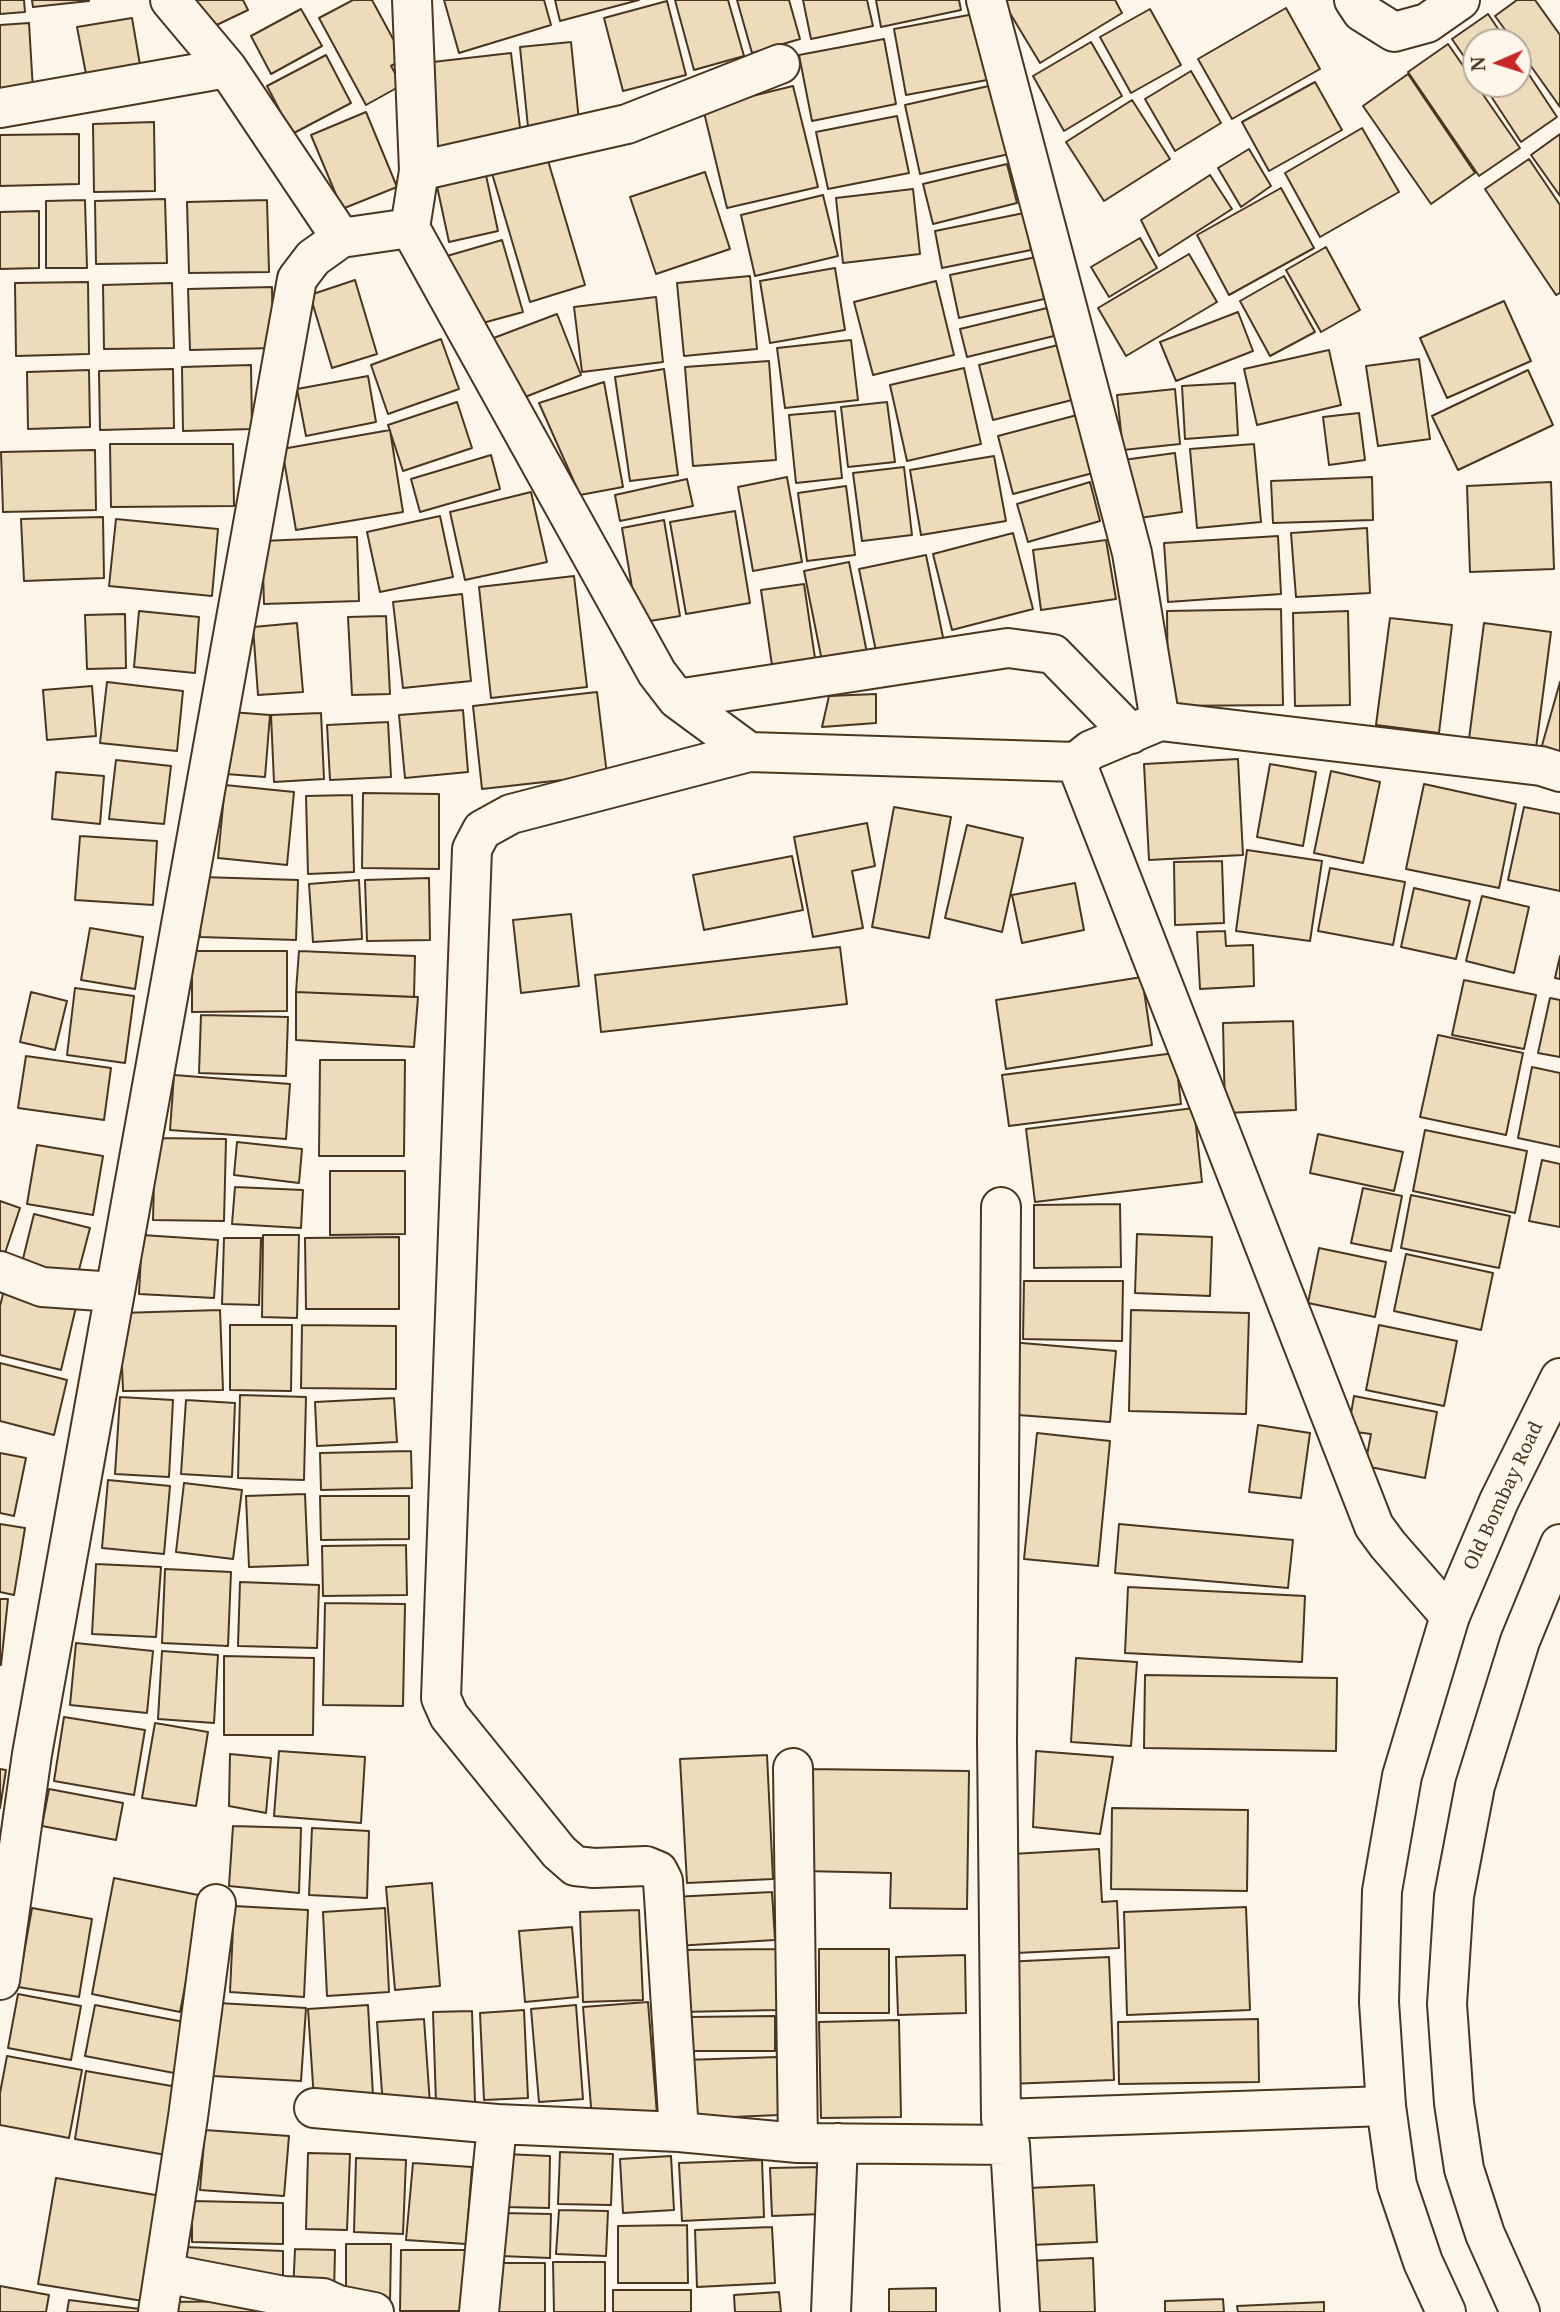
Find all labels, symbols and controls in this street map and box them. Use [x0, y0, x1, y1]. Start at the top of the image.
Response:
north arrow [1462, 28, 1532, 98]
text: N [1465, 56, 1491, 72]
street label: Old Bombay Road [1460, 1418, 1548, 1574]

